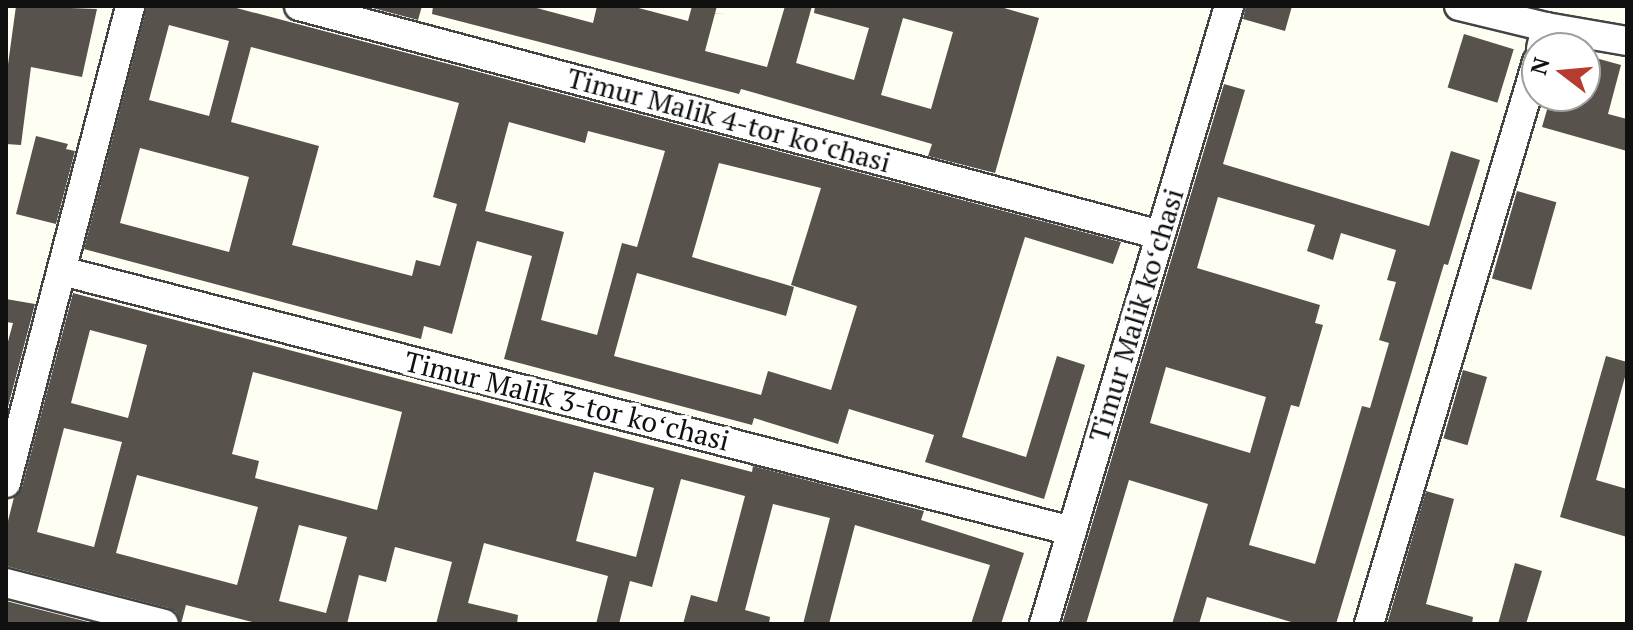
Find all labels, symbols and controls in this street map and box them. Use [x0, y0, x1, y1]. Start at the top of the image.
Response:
north arrow [1521, 32, 1601, 112]
text: N [1523, 54, 1556, 78]
street label: Timur Malik 4-tor koʻchasi [564, 61, 894, 179]
street label: Timur Malik koʻchasi [1081, 184, 1191, 446]
street label: Timur Malik 3-tor koʻchasi [401, 344, 733, 458]

